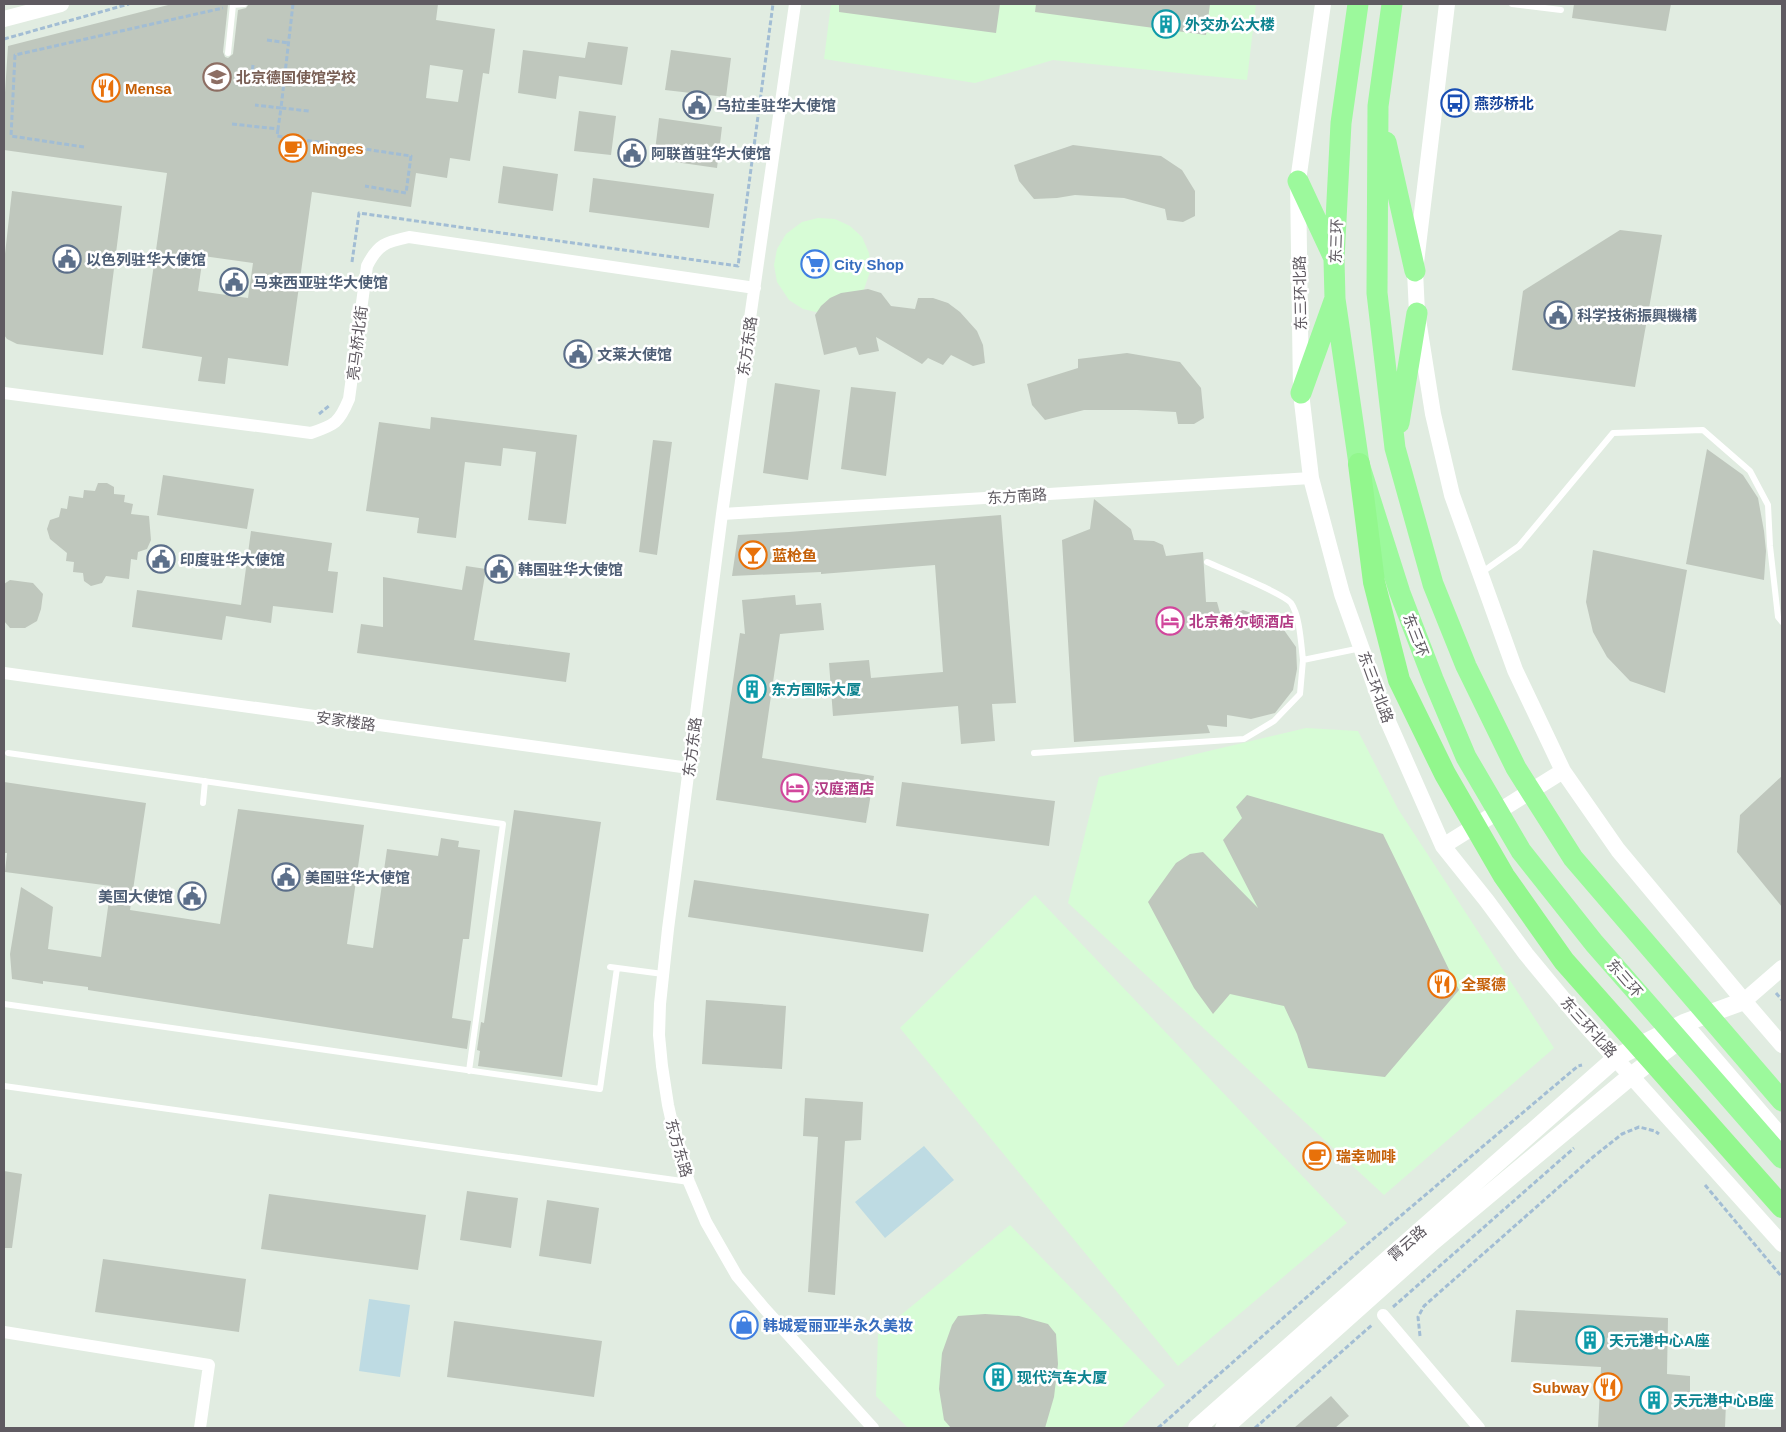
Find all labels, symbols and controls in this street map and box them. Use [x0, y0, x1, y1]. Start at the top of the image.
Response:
building icon: 外交办公大楼 [1151, 9, 1181, 39]
place label: 外交办公大楼 [1185, 16, 1275, 33]
school or university icon: 北京德国使馆学校 [202, 62, 232, 92]
place label: 北京德国使馆学校 [236, 69, 356, 86]
restaurant icon: Mensa [91, 73, 121, 103]
place label: Mensa [125, 80, 172, 97]
bus stop icon: 燕莎桥北 [1440, 88, 1470, 118]
public building icon: 乌拉圭驻华大使馆 [682, 90, 712, 120]
place label: 燕莎桥北 [1474, 95, 1534, 112]
place label: 乌拉圭驻华大使馆 [716, 97, 836, 114]
cafe icon: Minges [278, 133, 308, 163]
public building icon: 阿联酋驻华大使馆 [617, 138, 647, 168]
place label: Minges [312, 140, 364, 157]
place label: 阿联酋驻华大使馆 [651, 145, 771, 162]
street label: 东三环 [1327, 218, 1345, 264]
public building icon: 以色列驻华大使馆 [52, 244, 82, 274]
supermarket icon: City Shop [800, 249, 830, 279]
place label: 以色列驻华大使馆 [86, 251, 206, 268]
street label: 东三环北路 [1291, 255, 1309, 331]
place label: City Shop [834, 256, 904, 273]
public building icon: 马来西亚驻华大使馆 [219, 267, 249, 297]
place label: 马来西亚驻华大使馆 [253, 274, 388, 291]
public building icon: 科学技術振興機構 [1543, 300, 1573, 330]
street label: 亮马桥北街 [344, 305, 370, 381]
place label: 科学技術振興機構 [1577, 307, 1697, 324]
street label: 东方东路 [734, 315, 760, 377]
public building icon: 文莱大使馆 [563, 339, 593, 369]
place label: 文莱大使馆 [597, 346, 672, 363]
street label: 东方南路 [986, 485, 1048, 507]
bar icon: 蓝枪鱼 [738, 540, 768, 570]
public building icon: 印度驻华大使馆 [146, 544, 176, 574]
place label: 蓝枪鱼 [772, 547, 817, 564]
place label: 印度驻华大使馆 [180, 551, 285, 568]
public building icon: 韩国驻华大使馆 [484, 554, 514, 584]
place label: 韩国驻华大使馆 [518, 561, 623, 578]
hotel icon: 北京希尔顿酒店 [1155, 606, 1185, 636]
street label: 东三环 [1400, 611, 1432, 659]
place label: 北京希尔顿酒店 [1189, 613, 1294, 630]
street label: 东三环北路 [1355, 649, 1397, 725]
building icon: 东方国际大厦 [737, 674, 767, 704]
place label: 东方国际大厦 [771, 681, 861, 698]
street label: 安家楼路 [315, 708, 377, 734]
street label: 东方东路 [680, 716, 704, 778]
hotel icon: 汉庭酒店 [780, 773, 810, 803]
place label: 汉庭酒店 [814, 780, 874, 797]
public building icon: 美国驻华大使馆 [271, 862, 301, 892]
place label: 美国驻华大使馆 [305, 869, 410, 886]
public building icon: 美国大使馆 [177, 881, 207, 911]
place label: 美国大使馆 [98, 888, 173, 905]
street label: 东三环 [1604, 955, 1646, 1001]
restaurant icon: 全聚德 [1427, 969, 1457, 999]
place label: 全聚德 [1461, 976, 1506, 993]
street label: 东三环北路 [1558, 993, 1620, 1061]
street label: 东方东路 [663, 1117, 695, 1179]
cafe icon: 瑞幸咖啡 [1302, 1141, 1332, 1171]
place label: 瑞幸咖啡 [1336, 1148, 1396, 1165]
street label: 霄云路 [1384, 1222, 1430, 1264]
shop icon: 韩城爱丽亚半永久美妆 [729, 1310, 759, 1340]
place label: 韩城爱丽亚半永久美妆 [763, 1317, 913, 1334]
building icon: 天元港中心A座 [1575, 1325, 1605, 1355]
place label: 天元港中心A座 [1609, 1332, 1710, 1349]
building icon: 现代汽车大厦 [983, 1362, 1013, 1392]
place label: 现代汽车大厦 [1017, 1369, 1107, 1386]
restaurant icon: Subway [1593, 1372, 1623, 1402]
place label: Subway [1532, 1379, 1590, 1396]
building icon: 天元港中心B座 [1639, 1385, 1669, 1415]
place label: 天元港中心B座 [1673, 1392, 1774, 1409]

